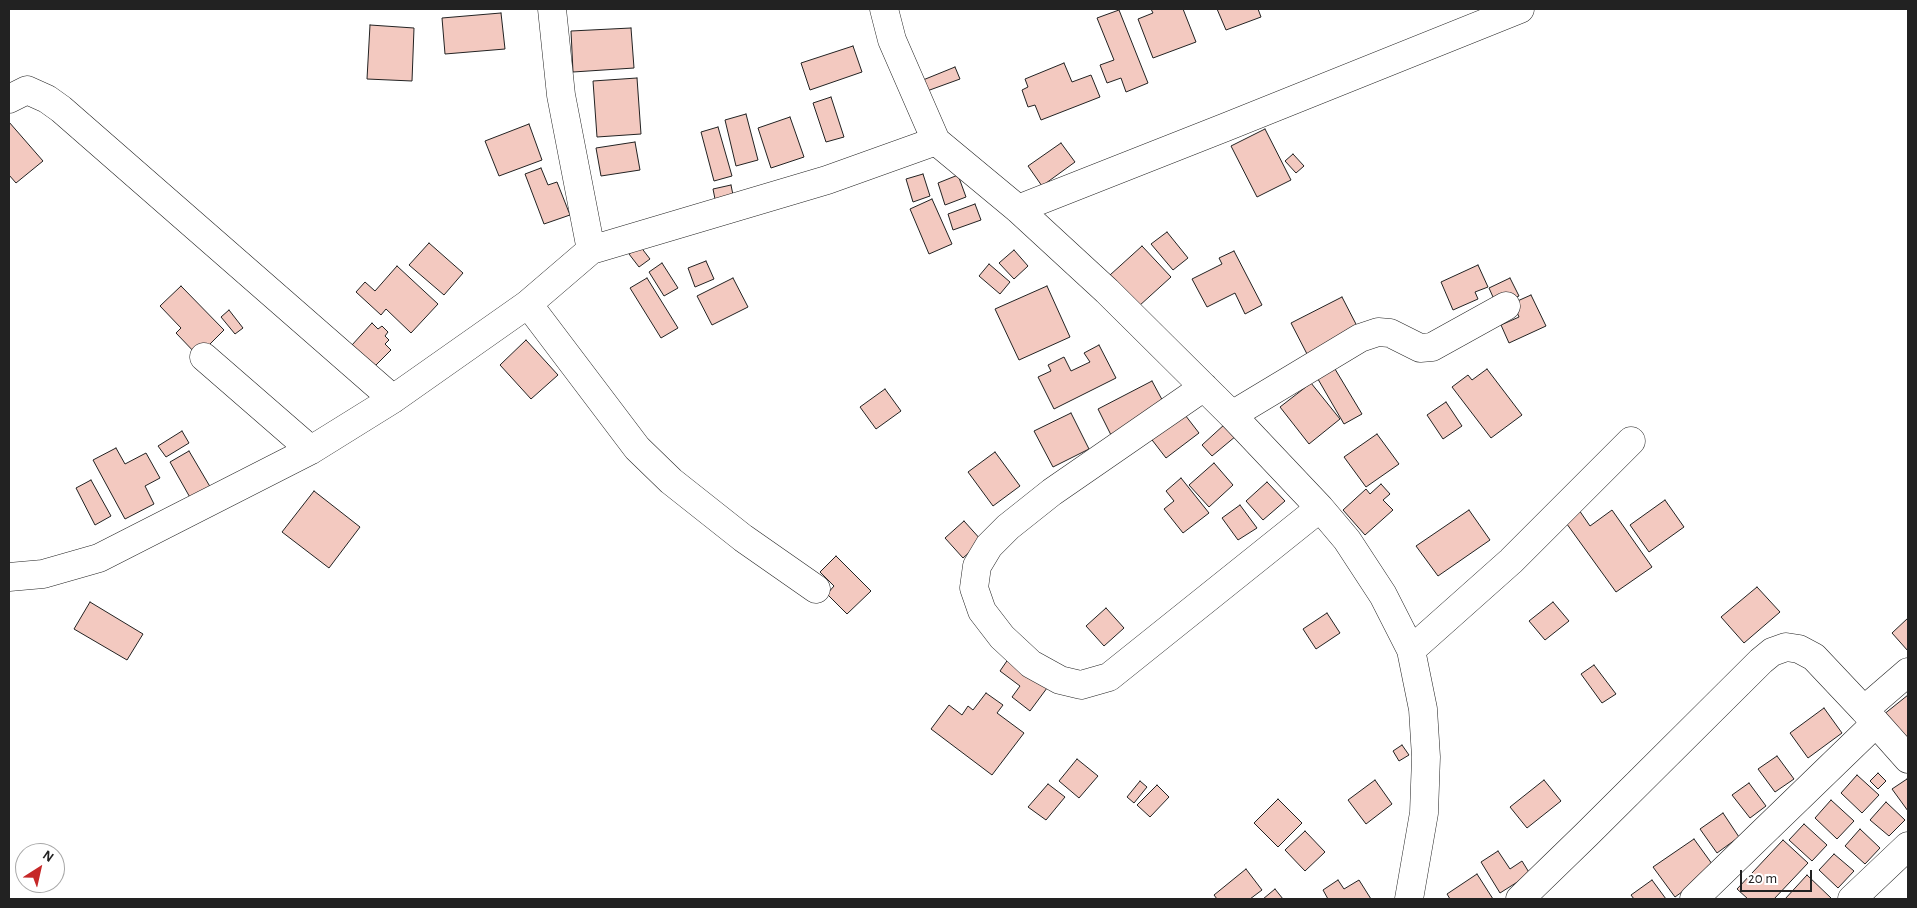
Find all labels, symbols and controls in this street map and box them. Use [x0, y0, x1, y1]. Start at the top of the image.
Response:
north arrow [15, 843, 65, 893]
text: N [40, 848, 56, 865]
scale bar [1742, 860, 1814, 892]
text: 20 m [1748, 871, 1777, 886]

